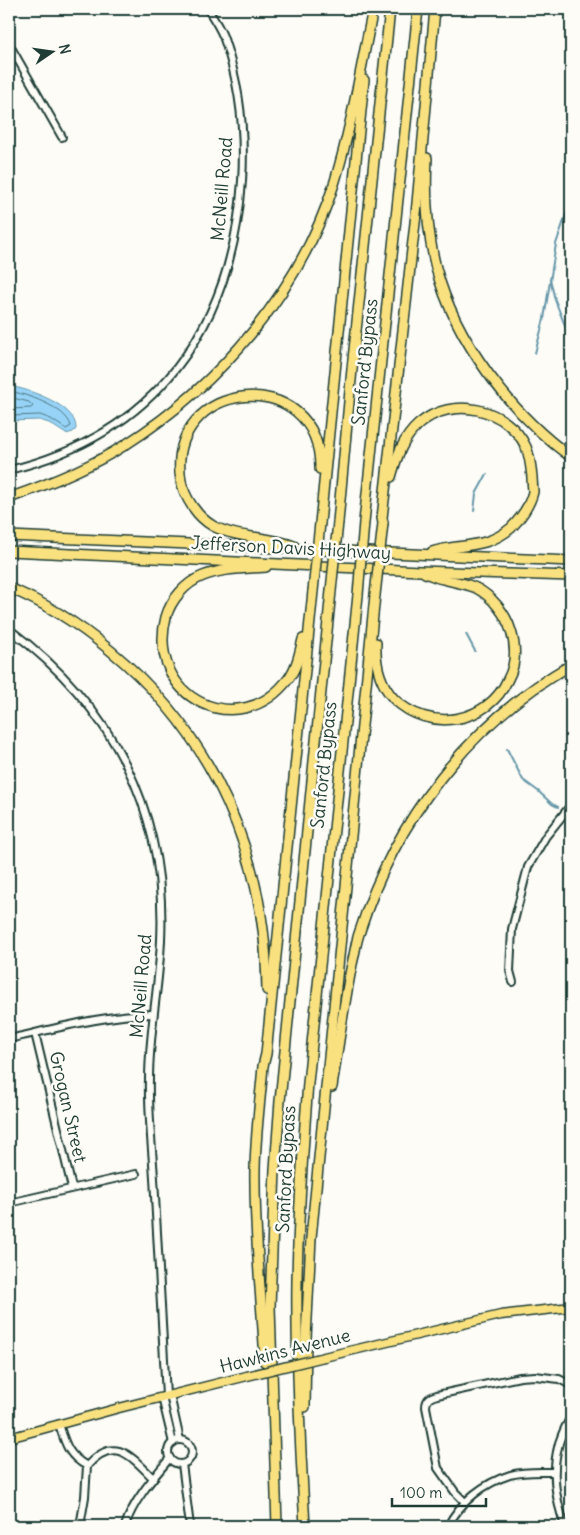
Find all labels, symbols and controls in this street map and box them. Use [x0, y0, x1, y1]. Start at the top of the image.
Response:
north arrow [28, 28, 78, 78]
text: N [55, 42, 75, 56]
street label: McNeill Road [206, 136, 238, 242]
street label: Sanford Bypass [346, 297, 383, 426]
street label: Jefferson Davis Highway [190, 531, 392, 564]
street label: Sanford Bypass [305, 700, 342, 829]
street label: McNeill Road [125, 933, 157, 1039]
street label: Grogan Street [45, 1049, 92, 1165]
street label: Sanford Bypass [271, 1105, 300, 1233]
street label: Hawkins Avenue [217, 1323, 353, 1378]
scale bar [392, 1475, 486, 1507]
text: 100 m [400, 1483, 442, 1502]

